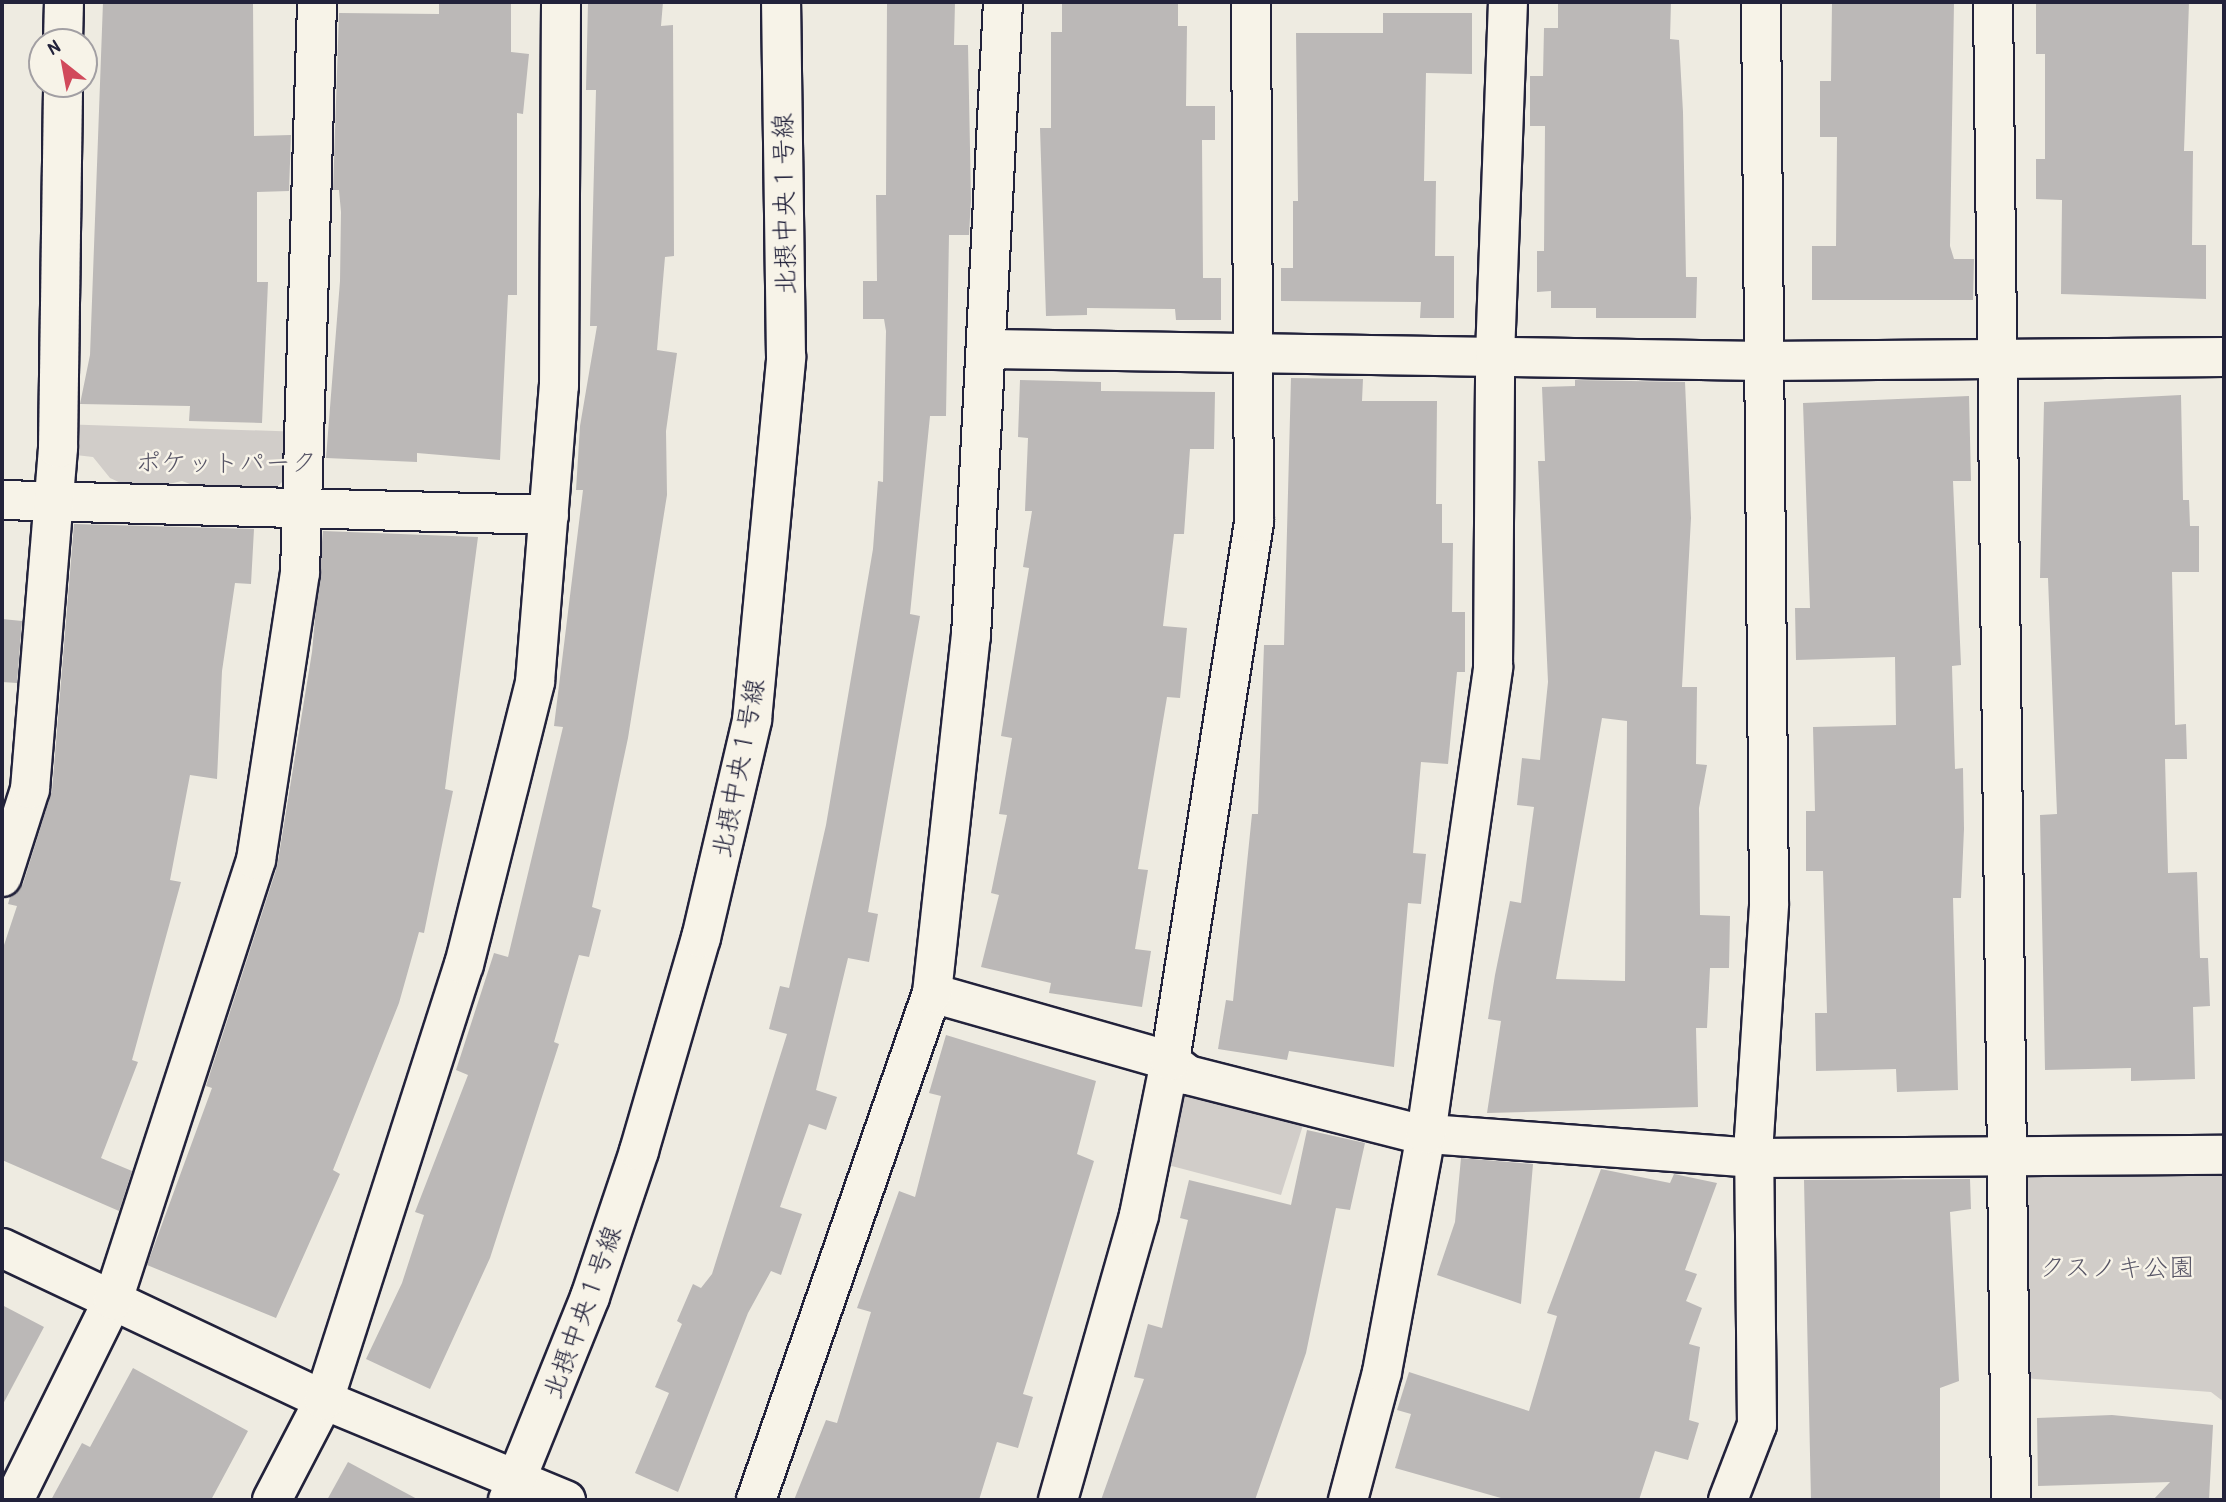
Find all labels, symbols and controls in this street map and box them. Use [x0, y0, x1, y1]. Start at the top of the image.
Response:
north arrow [28, 28, 98, 98]
text: N [42, 33, 64, 60]
street label: 北摂中央１号線 [767, 113, 801, 295]
park label: ポケットパーク [135, 446, 317, 478]
street label: 北摂中央１号線 [705, 676, 771, 860]
street label: 北摂中央１号線 [536, 1221, 628, 1403]
park label: クスノキ公園 [2039, 1251, 2195, 1283]

